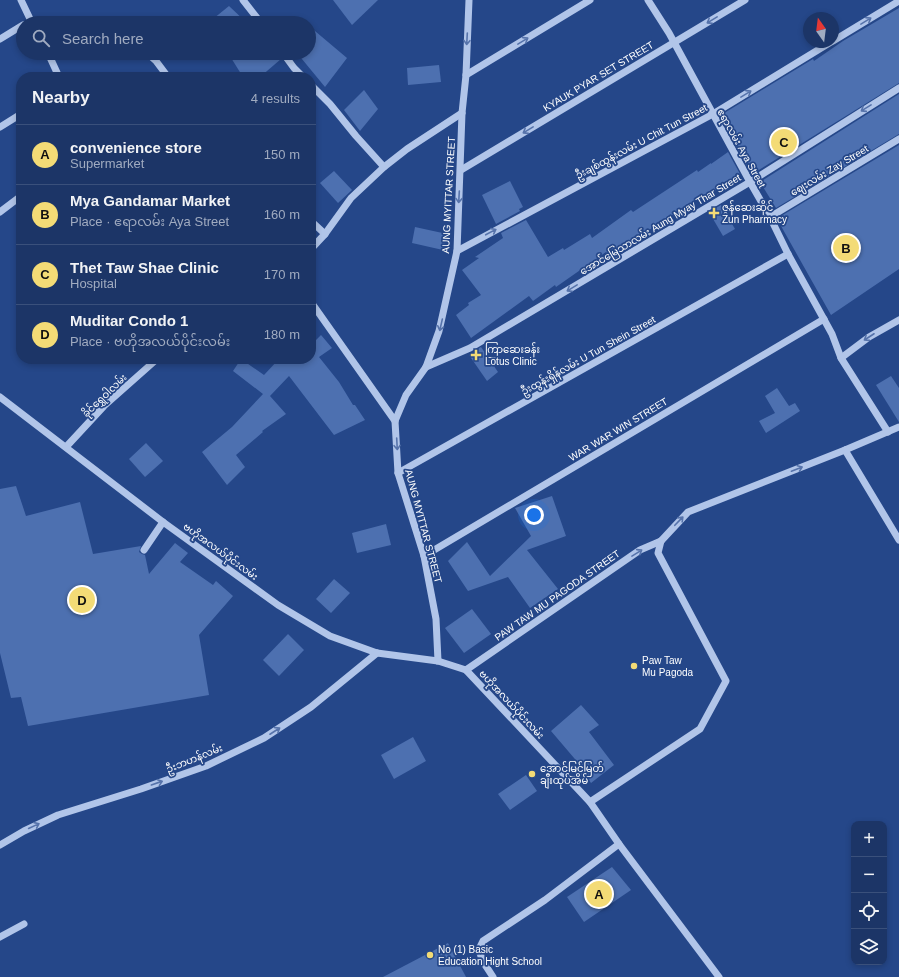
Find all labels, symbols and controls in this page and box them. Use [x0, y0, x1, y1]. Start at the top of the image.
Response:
north arrow [803, 12, 839, 48]
search box [16, 16, 316, 60]
one-way arrow [860, 16, 872, 24]
one-way arrow [706, 17, 718, 25]
icon: search [30, 27, 52, 49]
text: Search here [62, 30, 144, 47]
one-way arrow [464, 32, 471, 45]
one-way arrow [517, 36, 529, 44]
street label: KYAUK PYAR SET STREET [541, 39, 655, 114]
text: Nearby [32, 88, 90, 107]
one-way arrow [740, 90, 751, 98]
text: 4 results [251, 91, 300, 106]
street label: ဦးချစ်ထွန်းလမ်း U Chit Tun Street [573, 100, 711, 184]
one-way arrow [860, 105, 872, 113]
street label: ဧရာလမ်း Aya Street [713, 106, 770, 191]
one-way arrow [522, 126, 534, 134]
pin: C [771, 127, 797, 157]
street label: AUNG MYITTAR STREET [440, 136, 457, 254]
text: convenience store [70, 139, 202, 156]
street label: ဈေးလမ်း Zay Street [787, 141, 872, 201]
text: A [40, 147, 50, 162]
text: 150 m [264, 147, 300, 162]
text: Supermarket [70, 156, 144, 171]
street label: အောင်မြေသာလမ်း Aung Myay Thar Street [577, 170, 744, 280]
one-way arrow [456, 190, 463, 203]
text: Mya Gandamar Market [70, 192, 230, 209]
place label: ဇွန်ဆေးဆိုင် Zun Pharmacy [722, 200, 787, 225]
text: B [40, 207, 50, 222]
text: 160 m [264, 207, 300, 222]
marker: ဇွန်ဆေးဆိုင် Zun Pharmacy [709, 208, 719, 218]
text: Place · ဧရာလမ်း Aya Street [70, 214, 229, 229]
one-way arrow [485, 228, 497, 236]
pin: B [833, 233, 859, 263]
text: Thet Taw Shae Clinic [70, 259, 219, 276]
text: C [40, 267, 50, 282]
text: 170 m [264, 267, 300, 282]
text: Hospital [70, 276, 117, 291]
one-way arrow [566, 285, 578, 293]
text: Muditar Condo 1 [70, 312, 188, 329]
street label: ဦးထွန်းရှိန်လမ်း U Tun Shein Street [518, 312, 659, 400]
one-way arrow [436, 318, 444, 331]
text: D [40, 327, 50, 342]
text: 180 m [264, 327, 300, 342]
one-way arrow [864, 333, 875, 341]
text: Place · ဗဟိုအလယ်ပိုင်းလမ်း [70, 334, 230, 349]
place label: ကြာဆေးခန်း Lotus Clinic [485, 342, 540, 367]
marker: ကြာဆေးခန်း Lotus Clinic [470, 349, 482, 361]
street label: ခိုင်ရွှေဝါလမ်း [79, 370, 131, 421]
street label: WAR WAR WIN STREET [567, 396, 670, 463]
one-way arrow [393, 437, 400, 450]
one-way arrow [791, 465, 803, 472]
street label: AUNG MYITTAR STREET [403, 468, 444, 584]
your location [524, 505, 544, 525]
one-way arrow [675, 516, 684, 526]
street label: ဗဟိုအလယ်ပိုင်းလမ်း [180, 519, 261, 585]
street label: PAW TAW MU PAGODA STREET [493, 548, 622, 643]
one-way arrow [631, 548, 643, 556]
pin: D [69, 585, 95, 615]
place label: Paw Taw Mu Pagoda [642, 655, 694, 678]
marker: Paw Taw Mu Pagoda [629, 661, 639, 671]
street label: ဗဟိုအလယ်ပိုင်းလမ်း [475, 667, 548, 743]
one-way arrow [269, 726, 281, 734]
street label: ဦးဘဟန်လမ်း [164, 740, 225, 778]
place label: အောင်မြင့်မြတ် ချီးထုပ်အိမ် [540, 761, 604, 789]
marker: အောင်မြင့်မြတ် ချီးထုပ်အိမ် [527, 769, 537, 779]
one-way arrow [150, 779, 162, 787]
map controls [851, 821, 887, 965]
button: + [851, 821, 887, 857]
one-way arrow [28, 822, 40, 829]
button: − [851, 857, 887, 893]
pin: A [586, 879, 612, 909]
button: locate [851, 893, 887, 929]
button: layers [851, 929, 887, 965]
place label: No (1) Basic Education Hight School [438, 944, 542, 967]
marker: No (1) Basic Education Hight School [425, 950, 435, 960]

